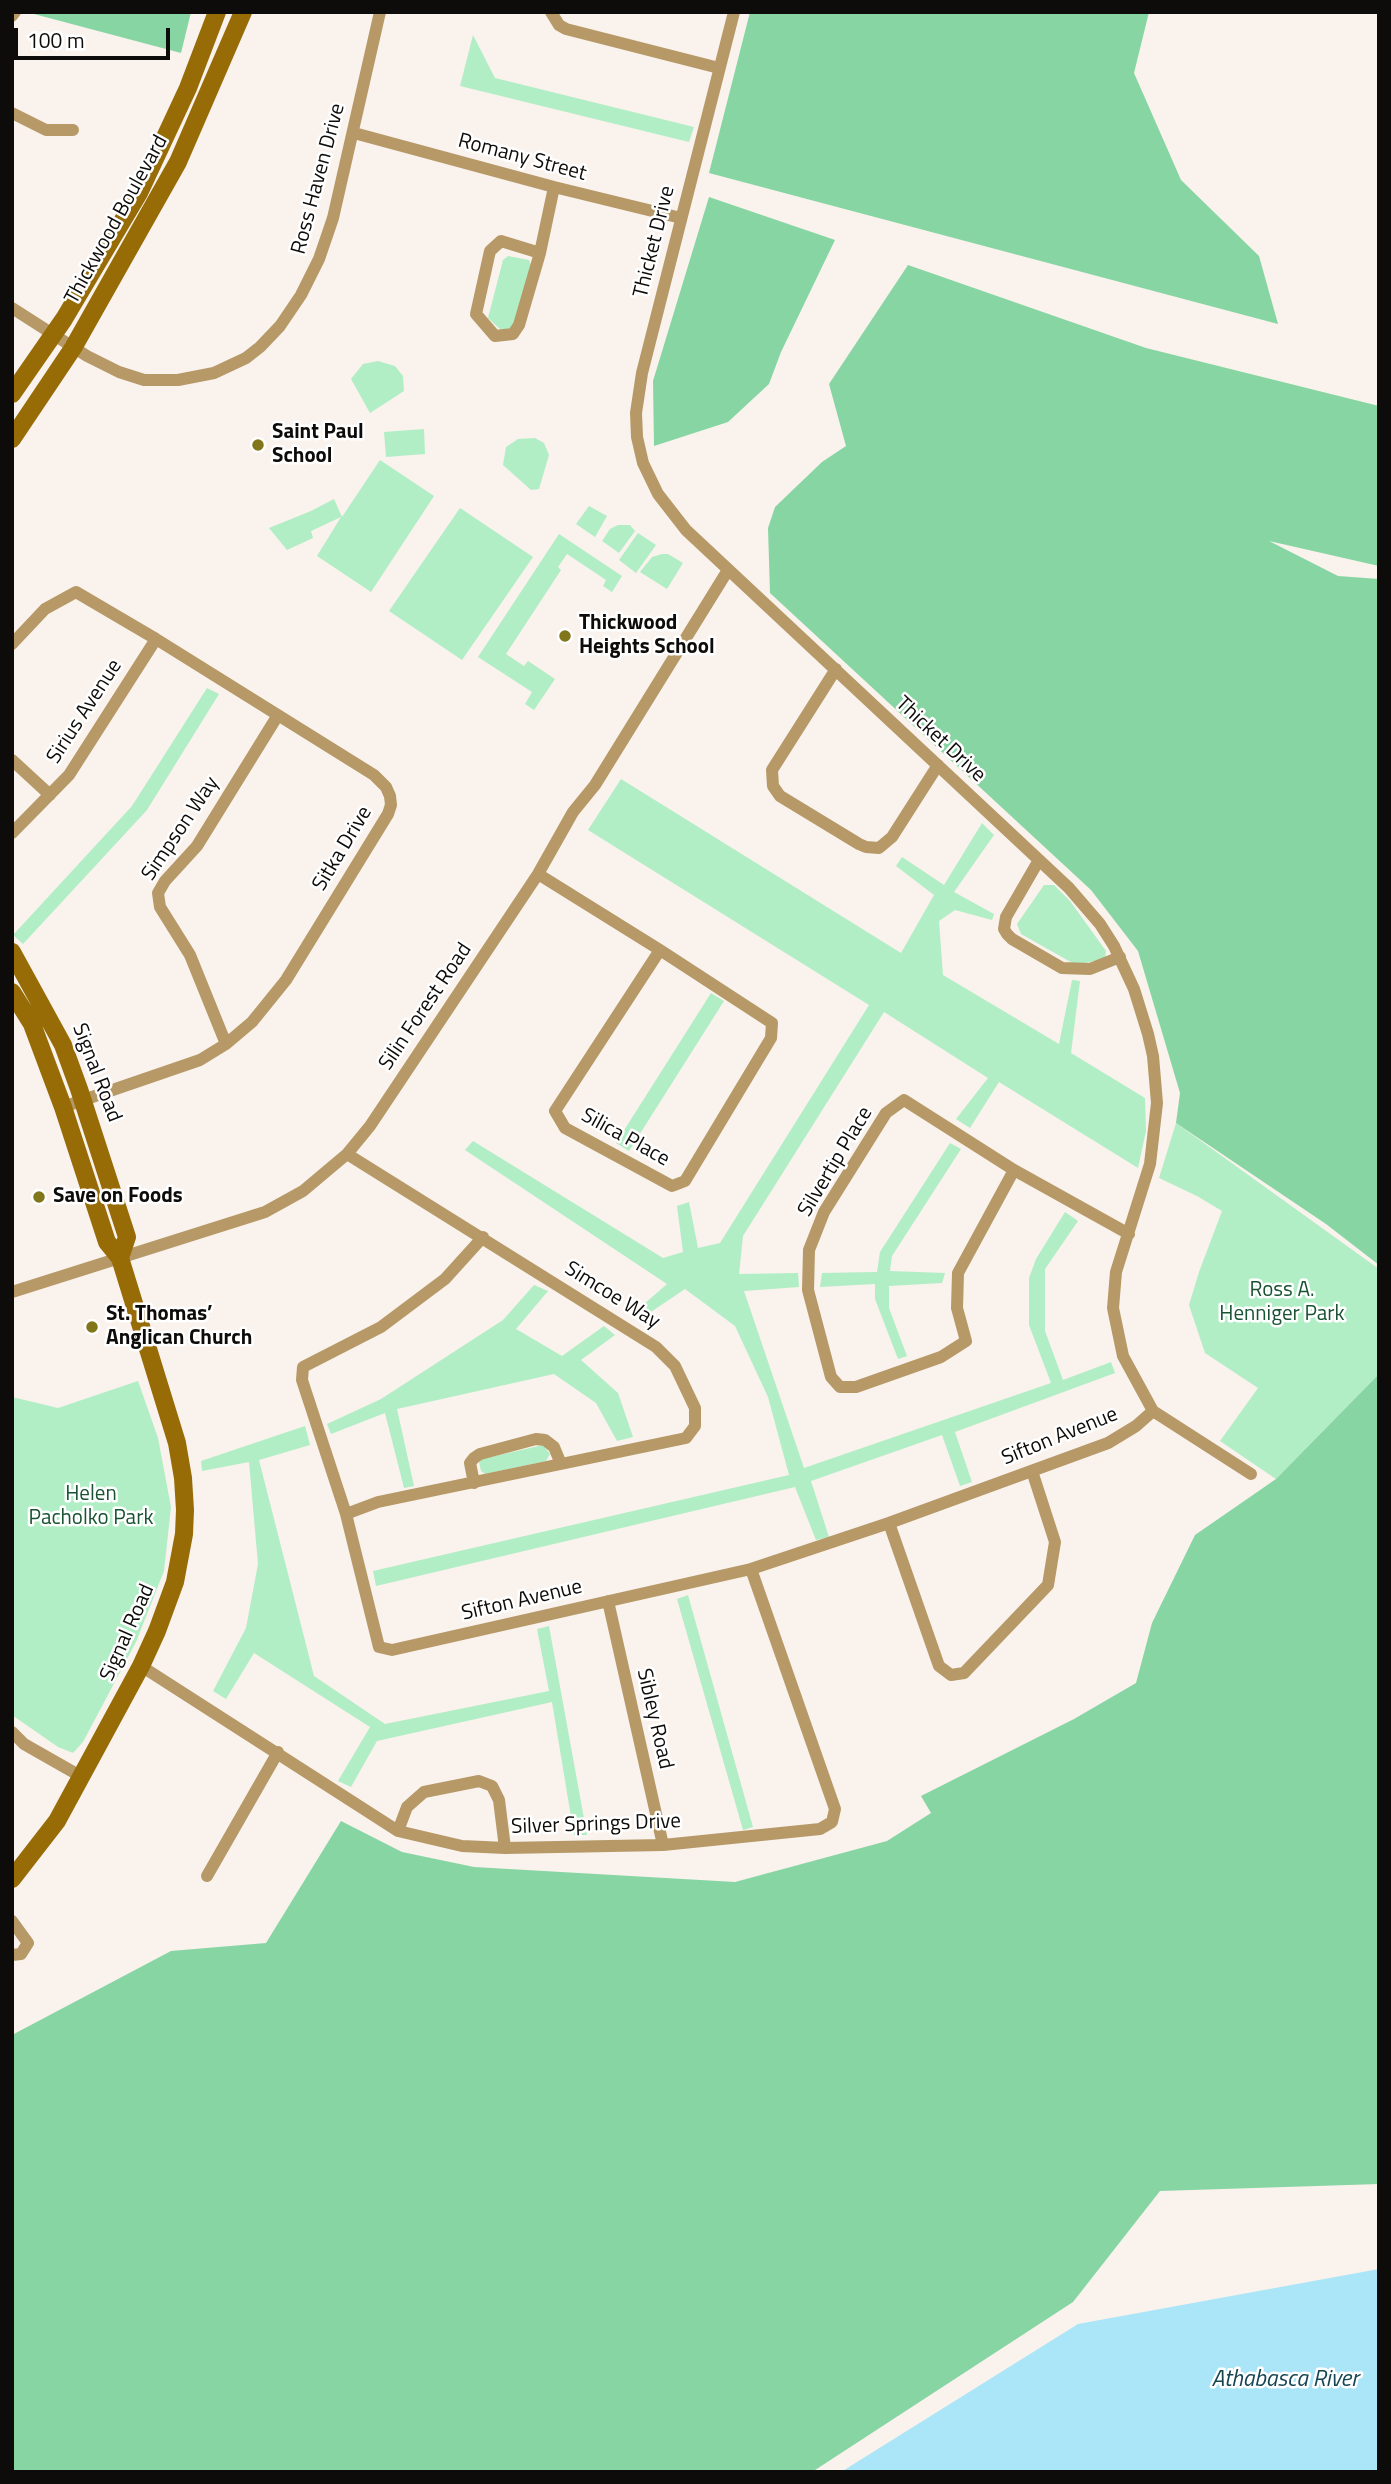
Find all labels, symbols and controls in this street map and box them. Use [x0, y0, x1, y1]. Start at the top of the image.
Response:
scale bar [18, 14, 173, 58]
text: 100 m [27, 24, 84, 56]
street label: Ross Haven Drive [287, 101, 351, 257]
street label: Romany Street [455, 129, 589, 187]
street label: Thickwood Boulevard [60, 131, 174, 309]
street label: Thicket Drive [629, 183, 681, 301]
place label: Saint Paul School [272, 420, 364, 470]
marker: Saint Paul School [250, 437, 266, 453]
place label: Thickwood Heights School [579, 611, 715, 661]
marker: Thickwood Heights School [557, 628, 573, 644]
street label: Sirius Avenue [42, 655, 128, 769]
street label: Thicket Drive [890, 692, 990, 788]
street label: Simpson Way [137, 772, 225, 886]
street label: Sitka Drive [308, 802, 378, 896]
street label: Silin Forest Road [374, 939, 478, 1075]
street label: Signal Road [66, 1020, 126, 1126]
street label: Silvertip Place [793, 1102, 879, 1222]
street label: Silica Place [576, 1103, 674, 1173]
place label: Save on Foods [53, 1184, 183, 1210]
marker: Save on Foods [31, 1189, 47, 1205]
street label: Simcoe Way [560, 1257, 664, 1335]
park label: Ross A. Henniger Park [1219, 1278, 1345, 1328]
place label: St. Thomas’ Anglican Church [106, 1302, 252, 1352]
marker: St. Thomas’ Anglican Church [84, 1319, 100, 1335]
street label: Sifton Avenue [998, 1402, 1122, 1472]
park label: Helen Pacholko Park [29, 1482, 153, 1532]
street label: Sifton Avenue [459, 1575, 585, 1627]
street label: Signal Road [95, 1581, 161, 1685]
street label: Sibley Road [630, 1666, 678, 1772]
street label: Silver Springs Drive [511, 1809, 681, 1841]
water label: Athabasca River [1212, 2366, 1358, 2394]

